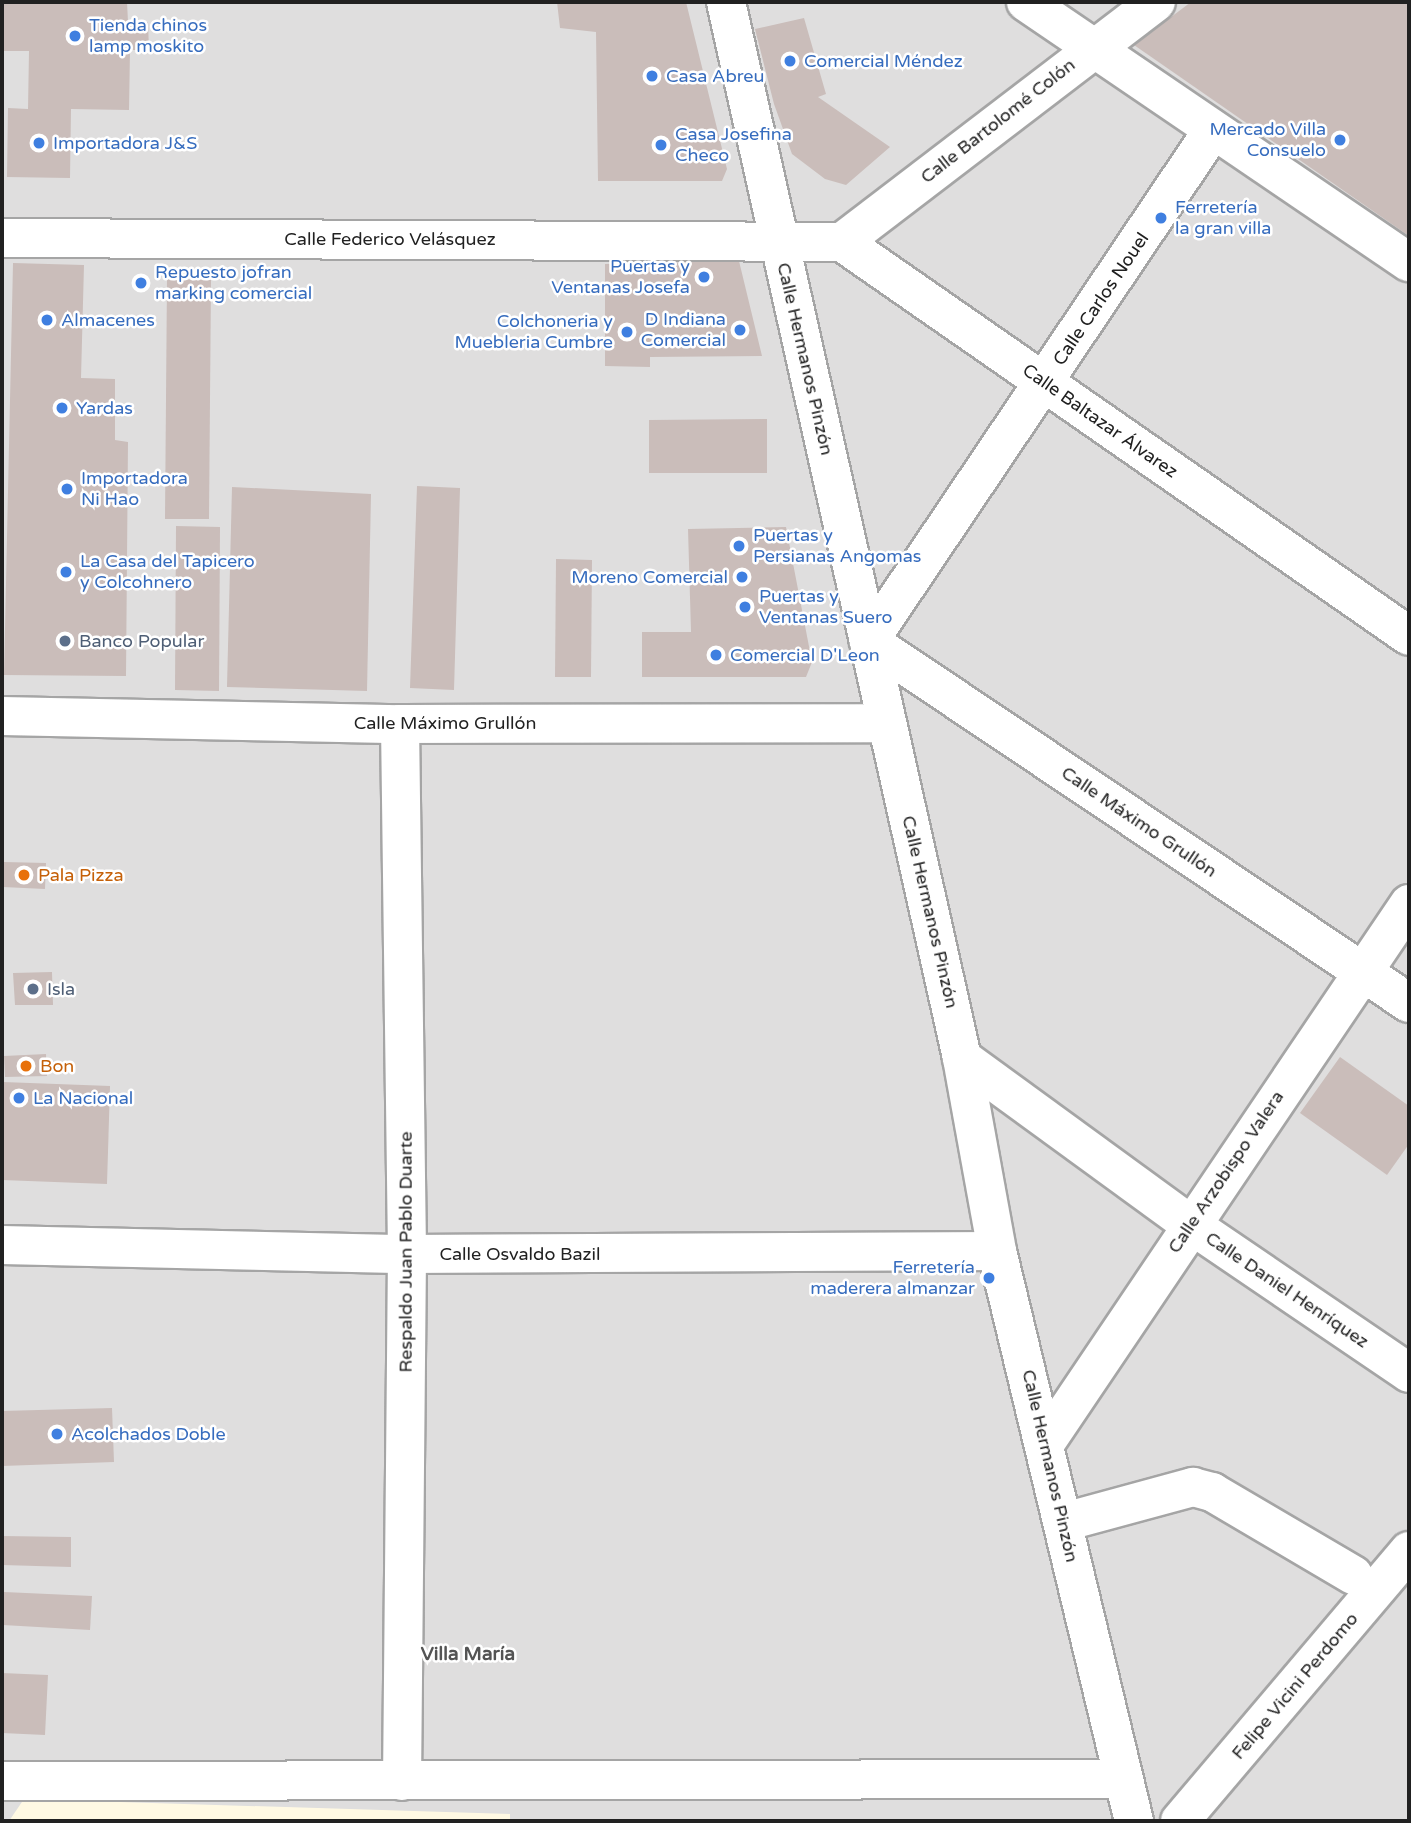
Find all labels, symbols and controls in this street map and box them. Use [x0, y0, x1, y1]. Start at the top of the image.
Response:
place label: Tienda chinos lamp moskito [89, 15, 207, 58]
marker: Tienda chinos lamp moskito [67, 28, 83, 44]
place label: Comercial Méndez [804, 50, 963, 72]
marker: Comercial Méndez [782, 53, 798, 69]
street label: Calle Bartolomé Colón [916, 54, 1080, 188]
place label: Casa Abreu [666, 65, 765, 87]
marker: Casa Abreu [644, 68, 660, 84]
place label: Mercado Villa Consuelo [1209, 119, 1326, 162]
place label: Casa Josefina Checo [675, 124, 792, 166]
place label: Importadora J&S [53, 132, 197, 154]
marker: Mercado Villa Consuelo [1332, 132, 1348, 148]
marker: Importadora J&S [31, 135, 47, 151]
marker: Casa Josefina Checo [653, 137, 669, 153]
place label: Ferretería la gran villa [1175, 197, 1271, 240]
marker: Ferretería la gran villa [1153, 210, 1169, 226]
street label: Calle Federico Velásquez [284, 228, 496, 250]
street label: Calle Carlos Nouel [1049, 229, 1153, 369]
place label: Puertas y Ventanas Josefa [551, 256, 690, 298]
street label: Calle Hermanos Pinzón [772, 261, 838, 457]
place label: Repuesto jofran marking comercial [155, 262, 312, 304]
marker: Puertas y Ventanas Josefa [696, 269, 712, 285]
marker: Repuesto jofran marking comercial [133, 275, 149, 291]
place label: Almacenes [61, 309, 155, 331]
place label: D Indiana Comercial [641, 309, 726, 352]
place label: Colchoneria y Muebleria Cumbre [455, 311, 613, 354]
marker: Almacenes [39, 312, 55, 328]
marker: D Indiana Comercial [732, 322, 748, 338]
marker: Colchoneria y Muebleria Cumbre [619, 324, 635, 340]
street label: Calle Baltazar Álvarez [1018, 359, 1182, 483]
place label: Yardas [76, 397, 133, 419]
marker: Yardas [54, 400, 70, 416]
place label: Importadora Ni Hao [81, 468, 188, 510]
marker: Importadora Ni Hao [59, 481, 75, 497]
place label: Puertas y Persianas Angomas [753, 525, 921, 568]
marker: Puertas y Persianas Angomas [731, 538, 747, 554]
place label: La Casa del Tapicero y Colcohnero [80, 551, 255, 594]
marker: La Casa del Tapicero y Colcohnero [58, 564, 74, 580]
place label: Moreno Comercial [571, 566, 728, 588]
marker: Moreno Comercial [734, 569, 750, 585]
place label: Puertas y Ventanas Suero [759, 586, 892, 628]
marker: Puertas y Ventanas Suero [737, 599, 753, 615]
place label: Banco Popular [79, 630, 204, 652]
marker: Banco Popular [57, 633, 73, 649]
place label: Comercial D'Leon [730, 644, 880, 666]
marker: Comercial D'Leon [708, 647, 724, 663]
street label: Calle Máximo Grullón [354, 712, 536, 734]
street label: Calle Máximo Grullón [1057, 762, 1221, 882]
street label: Calle Hermanos Pinzón [897, 814, 963, 1010]
place label: Pala Pizza [38, 864, 123, 886]
marker: Pala Pizza [16, 867, 32, 883]
place label: Isla [47, 978, 75, 1000]
marker: Isla [25, 981, 41, 997]
place label: Bon [40, 1055, 74, 1077]
marker: Bon [18, 1058, 34, 1074]
place label: La Nacional [33, 1087, 133, 1109]
street label: Calle Arzobispo Valera [1164, 1087, 1288, 1257]
marker: La Nacional [11, 1090, 27, 1106]
street label: Respaldo Juan Pablo Duarte [395, 1131, 417, 1373]
street label: Calle Daniel Henríquez [1201, 1227, 1373, 1353]
street label: Calle Osvaldo Bazil [439, 1243, 601, 1265]
place label: Ferretería maderera almanzar [810, 1257, 975, 1300]
marker: Ferretería maderera almanzar [981, 1270, 997, 1286]
street label: Calle Hermanos Pinzón [1017, 1368, 1083, 1564]
place label: Acolchados Doble [71, 1423, 226, 1445]
marker: Acolchados Doble [49, 1426, 65, 1442]
street label: Felipe Vicini Perdomo [1227, 1608, 1363, 1764]
district label: Villa María [421, 1644, 515, 1666]

